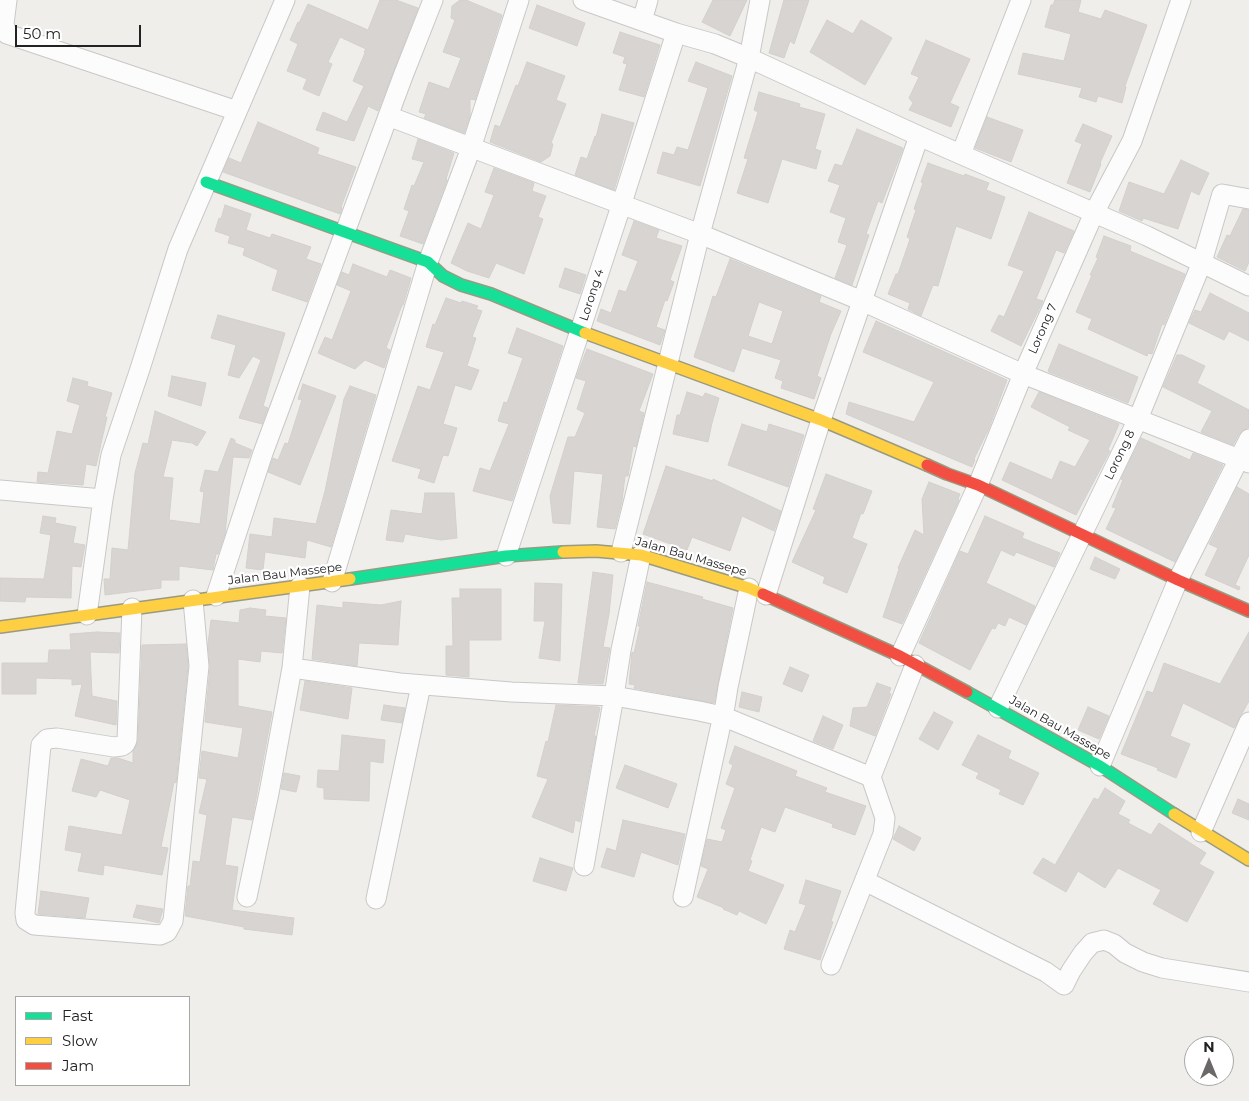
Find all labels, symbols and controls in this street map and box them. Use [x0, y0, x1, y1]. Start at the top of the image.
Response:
scale bar [18, 15, 144, 47]
text: 50 m [23, 24, 61, 43]
street label: Lorong 4 [577, 267, 607, 323]
street label: Lorong 7 [1026, 302, 1060, 356]
street label: Lorong 8 [1102, 428, 1138, 482]
street label: Jalan Bau Massepe [634, 534, 748, 580]
street label: Jalan Bau Massepe [227, 560, 343, 588]
street label: Jalan Bau Massepe [1007, 693, 1113, 763]
legend [15, 996, 190, 1086]
text: Fast [62, 1006, 93, 1025]
text: Slow [62, 1031, 98, 1050]
north arrow [1184, 1036, 1234, 1086]
text: N [1203, 1038, 1215, 1056]
text: Jam [62, 1056, 94, 1075]

